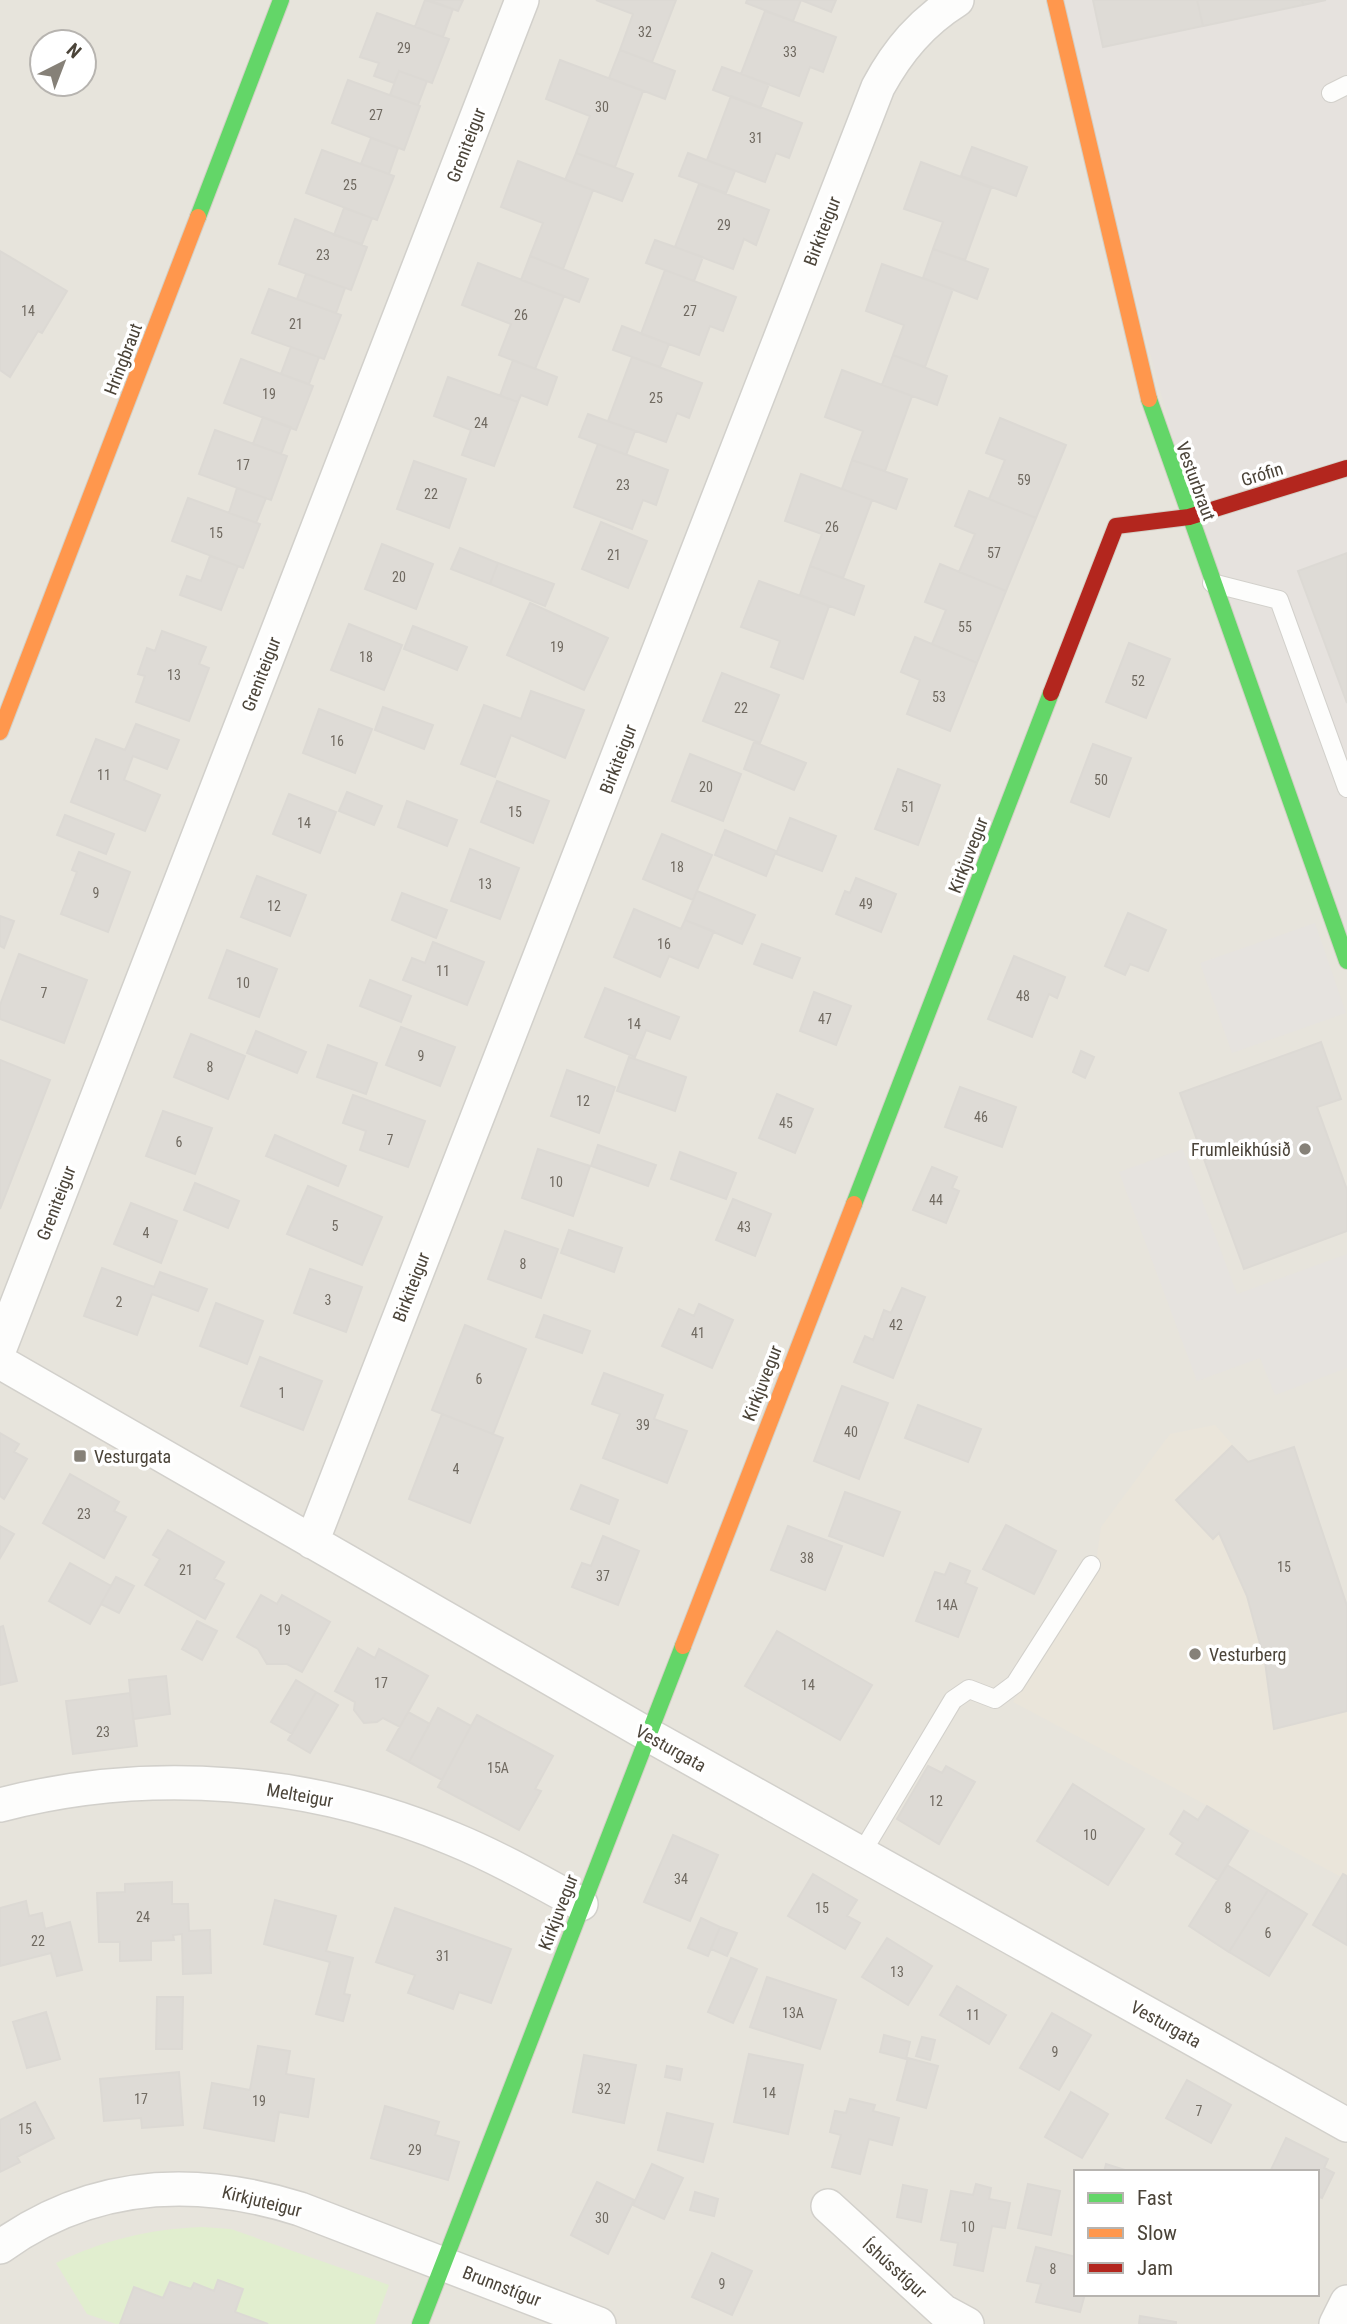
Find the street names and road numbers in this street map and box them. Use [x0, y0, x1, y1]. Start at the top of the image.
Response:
street label: Greniteigur [442, 104, 490, 185]
street label: Birkiteigur [799, 193, 845, 269]
street label: Hringbraut [100, 320, 146, 398]
street label: Vesturbraut [1172, 439, 1220, 523]
street label: Grófin [1239, 458, 1285, 490]
street label: Greniteigur [237, 633, 285, 714]
street label: Birkiteigur [595, 721, 641, 797]
street label: Kirkjuvegur [944, 814, 992, 896]
street label: Greniteigur [32, 1162, 80, 1243]
street label: Birkiteigur [388, 1249, 434, 1325]
street label: Kirkjuvegur [738, 1342, 786, 1424]
street label: Vesturgata [632, 1720, 710, 1776]
street label: Melteigur [265, 1779, 335, 1811]
street label: Kirkjuvegur [534, 1871, 582, 1953]
street label: Vesturgata [1127, 1996, 1205, 2052]
street label: Kirkjuteigur [220, 2181, 304, 2221]
street label: Íshússtígur [859, 2234, 932, 2303]
street label: Brunnstígur [460, 2261, 545, 2311]

